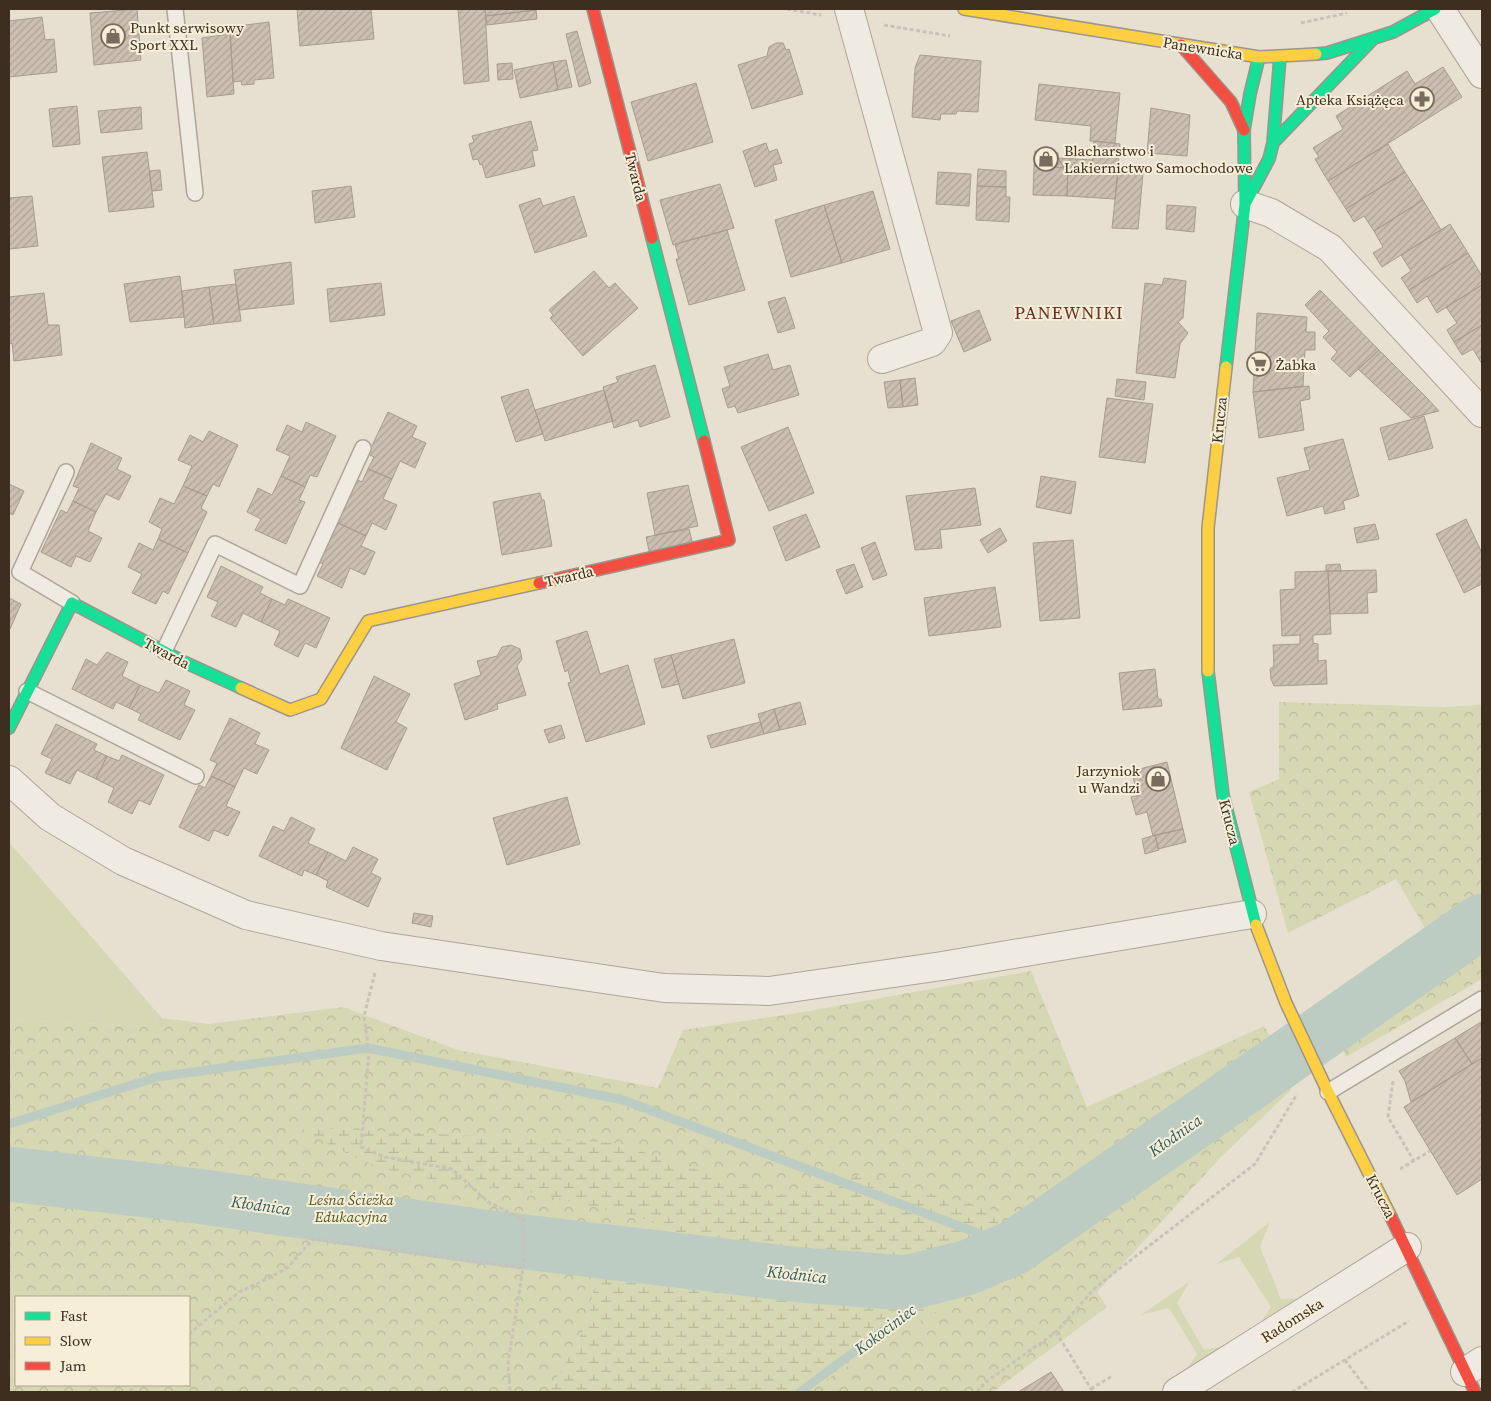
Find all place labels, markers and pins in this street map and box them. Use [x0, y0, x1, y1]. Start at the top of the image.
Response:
place label: Punkt serwisowy Sport XXL [130, 17, 244, 55]
shop icon: Punkt serwisowy Sport XXL [100, 23, 126, 49]
pharmacy icon: Apteka Książęca [1409, 86, 1435, 112]
place label: Apteka Książęca [1296, 89, 1404, 110]
place label: Blacharstwo i Lakiernictwo Samochodowe [1064, 140, 1253, 178]
shop icon: Blacharstwo i Lakiernictwo Samochodowe [1033, 146, 1059, 172]
supermarket icon: Żabka [1246, 351, 1272, 377]
place label: Żabka [1276, 354, 1317, 375]
place label: Jarzyniok u Wandzi [1076, 760, 1141, 798]
shop icon: Jarzyniok u Wandzi [1145, 766, 1171, 792]

